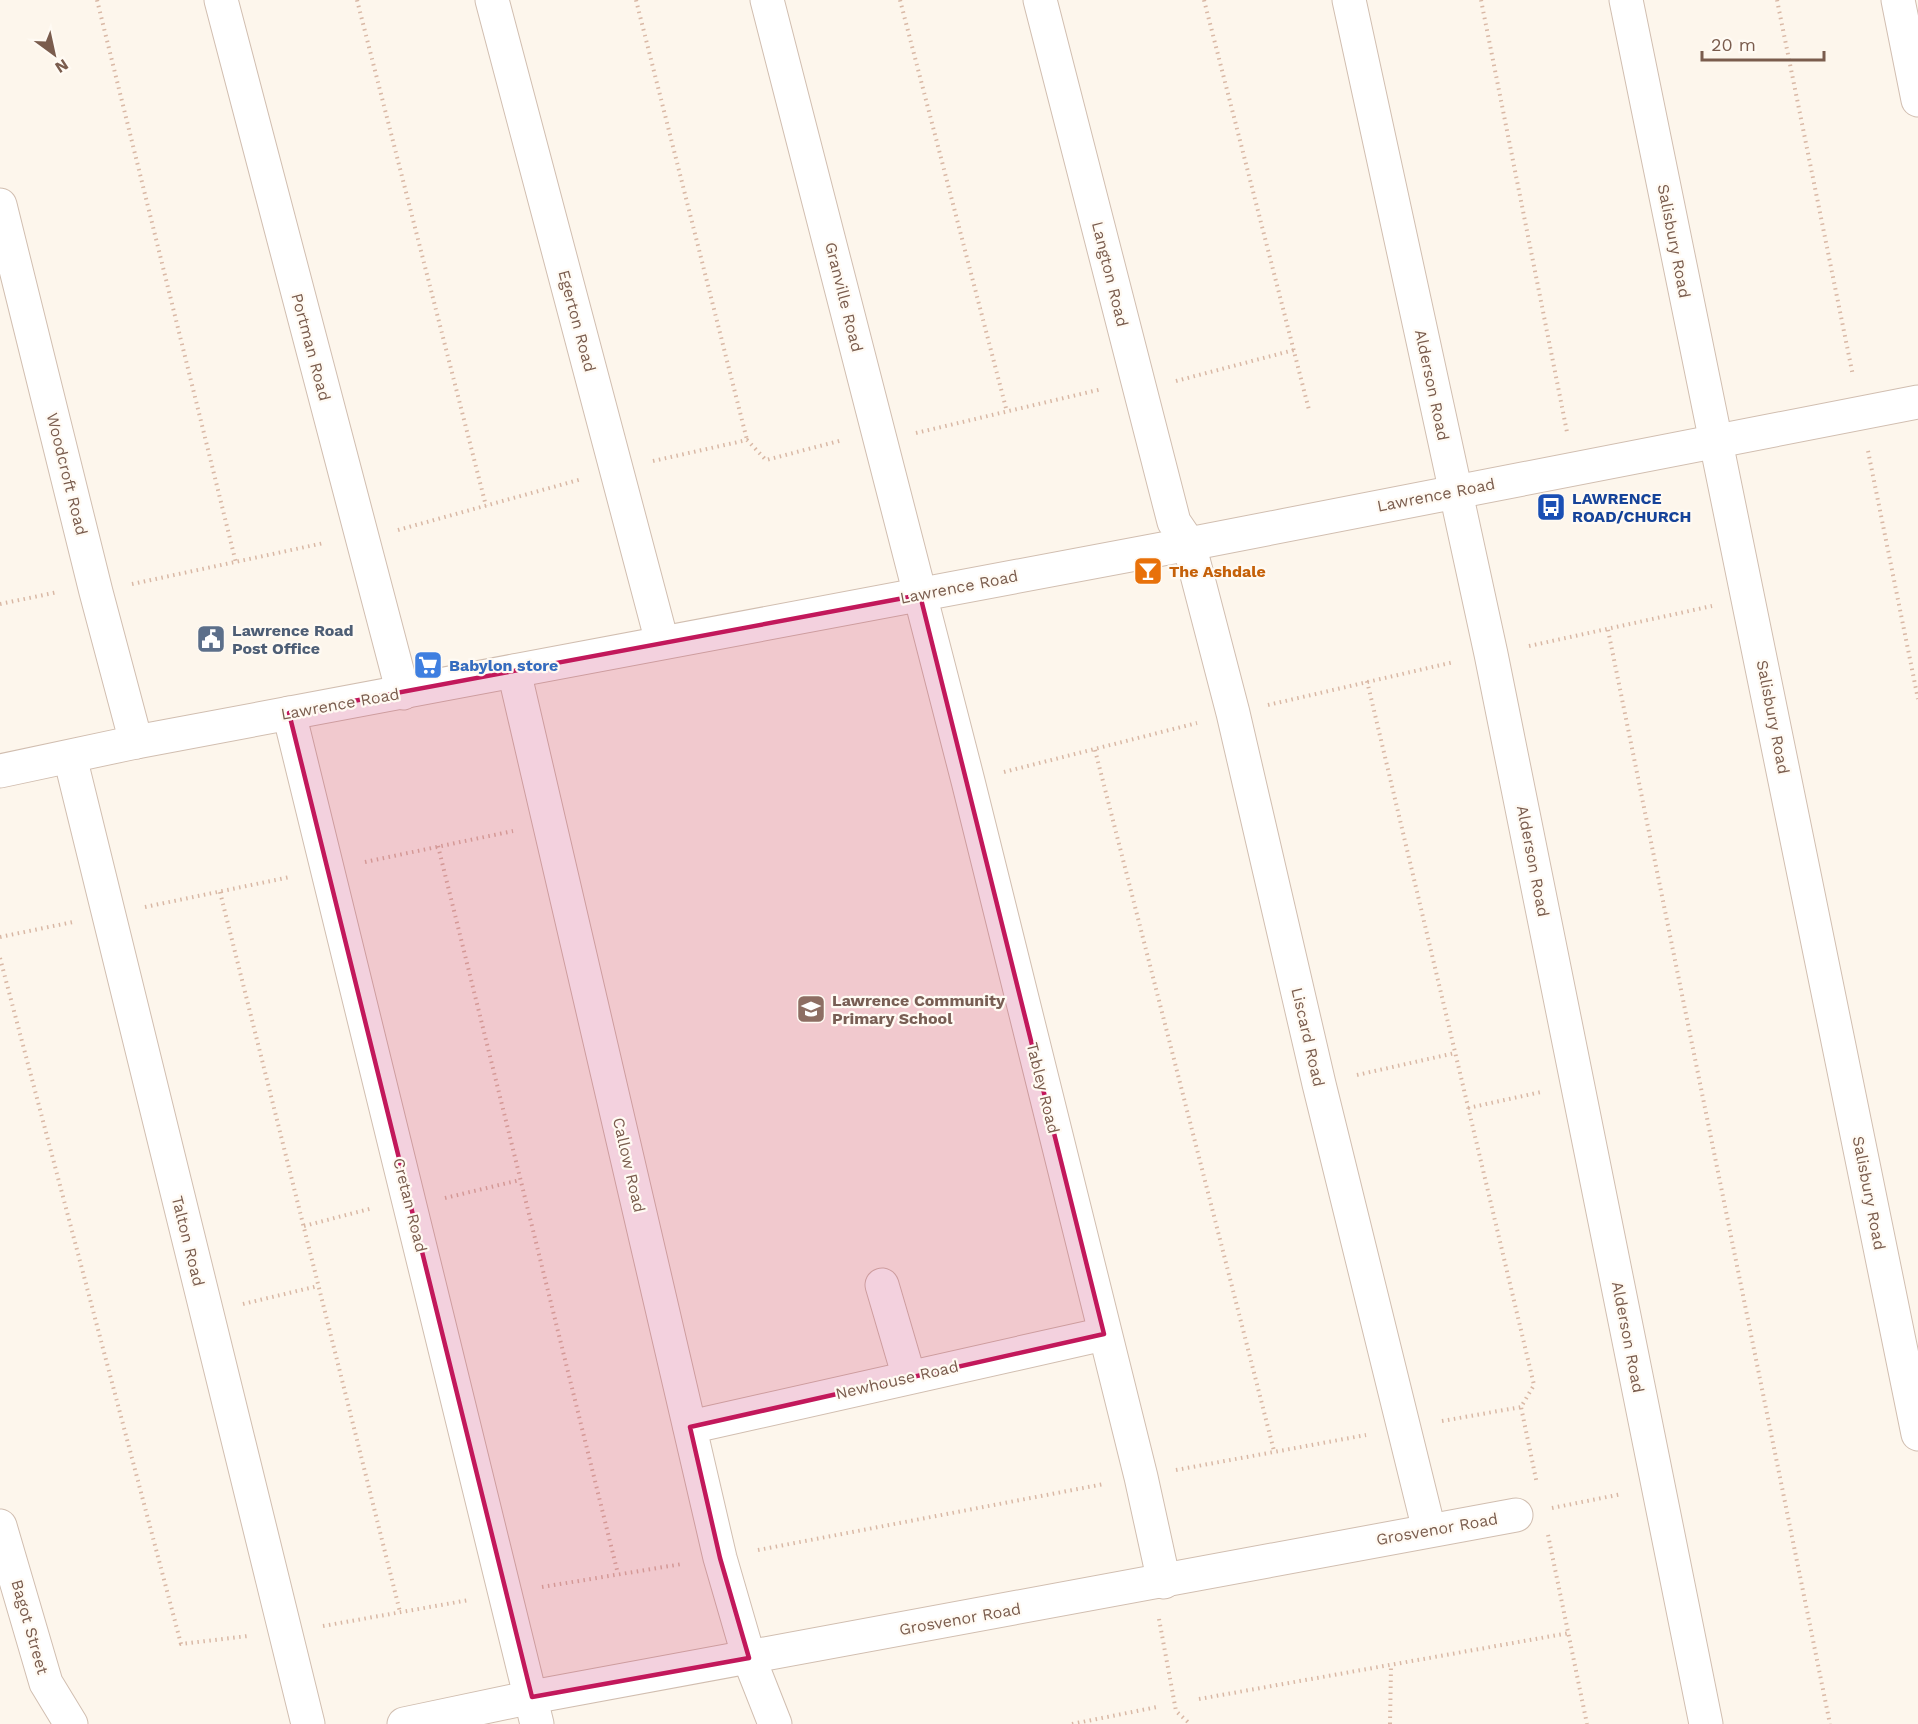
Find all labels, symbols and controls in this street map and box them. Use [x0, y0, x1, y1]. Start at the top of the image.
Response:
north arrow [24, 24, 84, 84]
scale bar [1702, 24, 1824, 62]
text: 20 m [1711, 34, 1756, 55]
text: N [52, 55, 72, 77]
street label: Salisbury Road [1654, 182, 1694, 300]
street label: Langton Road [1088, 219, 1132, 329]
street label: Granville Road [821, 240, 867, 354]
street label: Egerton Road [554, 268, 600, 374]
street label: Portman Road [287, 291, 335, 403]
street label: Alderson Road [1411, 328, 1453, 442]
street label: Woodcroft Road [43, 411, 91, 537]
street label: Lawrence Road [1375, 474, 1497, 516]
place label: LAWRENCE ROAD/CHURCH [1572, 489, 1691, 526]
bus stop icon: LAWRENCE ROAD/CHURCH [1535, 491, 1567, 523]
bar icon: The Ashdale [1132, 555, 1164, 587]
place label: The Ashdale [1169, 562, 1266, 581]
street label: Lawrence Road [898, 566, 1020, 608]
place label: Lawrence Road Post Office [232, 621, 354, 658]
public building icon: Lawrence Road Post Office [195, 623, 227, 655]
supermarket icon: Babylon store [412, 649, 444, 681]
place label: Babylon store [449, 656, 558, 675]
street label: Salisbury Road [1753, 658, 1793, 776]
street label: Lawrence Road [279, 684, 401, 724]
street label: Alderson Road [1513, 804, 1553, 918]
street label: Liscard Road [1287, 986, 1329, 1088]
place label: Lawrence Community Primary School [832, 991, 1006, 1028]
school or university icon: Lawrence Community Primary School [795, 993, 827, 1025]
street label: Tabley Road [1023, 1040, 1063, 1136]
street label: Callow Road [609, 1116, 649, 1214]
street label: Salisbury Road [1849, 1134, 1889, 1252]
street label: Cretan Road [389, 1156, 431, 1254]
street label: Talton Road [168, 1194, 208, 1288]
street label: Alderson Road [1608, 1280, 1648, 1394]
street label: Newhouse Road [834, 1357, 960, 1403]
street label: Grosvenor Road [1375, 1509, 1499, 1549]
street label: Bagot Street [7, 1577, 53, 1677]
street label: Grosvenor Road [898, 1599, 1022, 1639]

